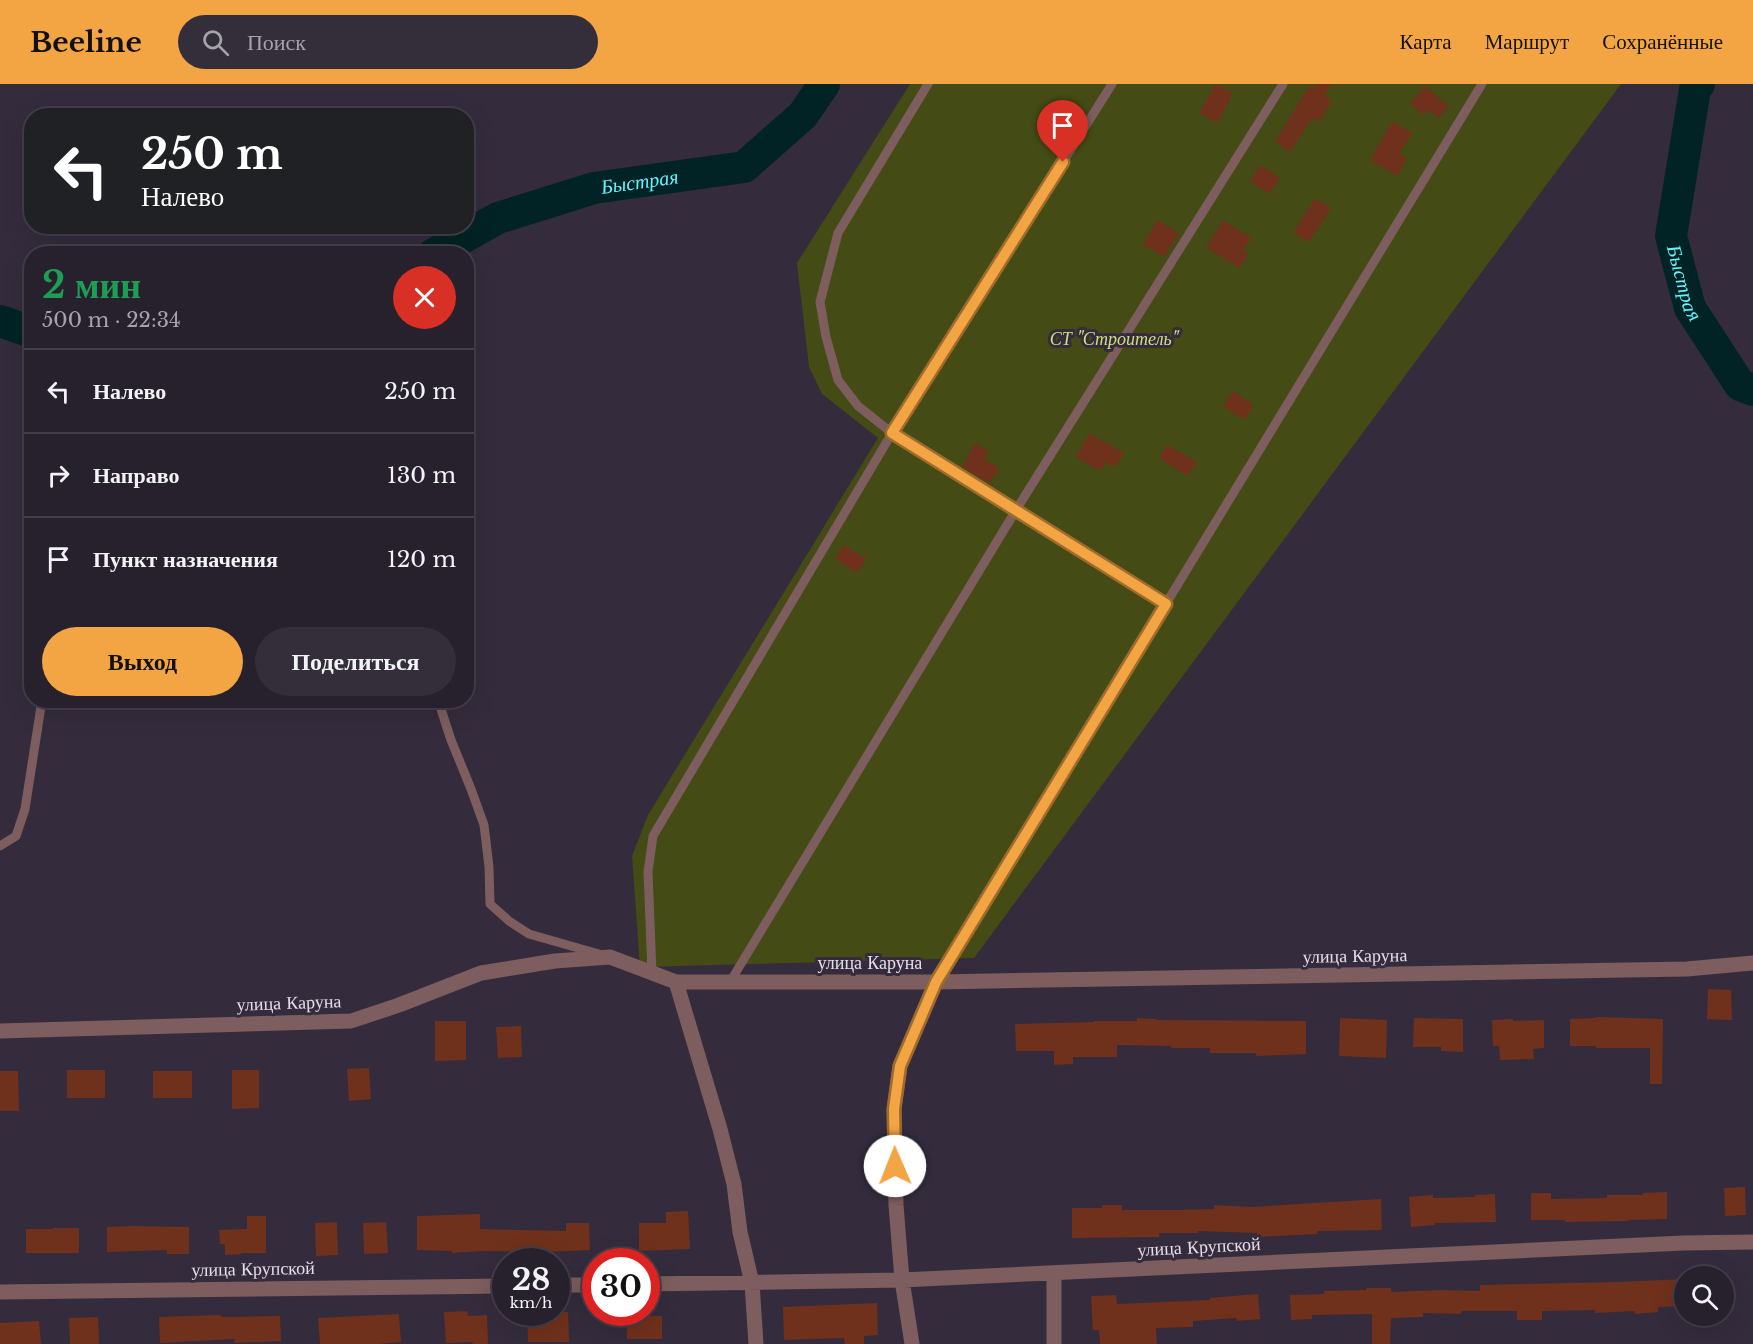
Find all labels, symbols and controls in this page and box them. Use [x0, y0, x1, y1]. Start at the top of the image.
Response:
search box [178, 15, 598, 69]
text: Beeline [30, 25, 142, 60]
icon: search [199, 26, 232, 59]
text: Поиск [247, 29, 306, 56]
text: Карта [1400, 29, 1452, 55]
text: Маршрут [1485, 29, 1569, 55]
text: Сохранённые [1602, 29, 1723, 55]
pin [1037, 100, 1088, 162]
icon: arrive [1046, 109, 1079, 142]
text: 250 m [141, 128, 283, 180]
icon: left [42, 132, 120, 210]
water label: Быстрая [598, 164, 680, 199]
text: Налево [141, 180, 224, 213]
water label: Быстрая [1662, 241, 1707, 326]
text: 2 мин [42, 263, 141, 308]
button: close [393, 266, 456, 329]
text: 500 m · 22:34 [42, 308, 181, 332]
park label: СТ "Строитель" [1050, 328, 1180, 350]
icon: left [42, 375, 75, 408]
text: Налево [93, 378, 166, 405]
text: 250 m [384, 378, 456, 405]
icon: right [42, 459, 75, 492]
text: Направо [93, 462, 179, 489]
text: 130 m [387, 462, 456, 489]
icon: arrive [42, 543, 75, 576]
text: Пункт назначения [93, 546, 278, 573]
text: 120 m [387, 546, 456, 573]
button: Выход [42, 627, 243, 696]
button: Поделиться [255, 627, 456, 696]
street label: улица Каруна [1302, 944, 1408, 968]
street label: улица Каруна [818, 952, 922, 974]
street label: улица Каруна [236, 990, 342, 1016]
position arrow [863, 1134, 927, 1198]
street label: улица Крупской [1137, 1233, 1262, 1261]
speed limit sign: 30 [582, 1248, 660, 1326]
street label: улица Крупской [191, 1257, 315, 1281]
text: 28 [512, 1261, 550, 1298]
map controls [1674, 1266, 1734, 1326]
button: search [1674, 1266, 1734, 1326]
text: km/h [510, 1293, 552, 1312]

